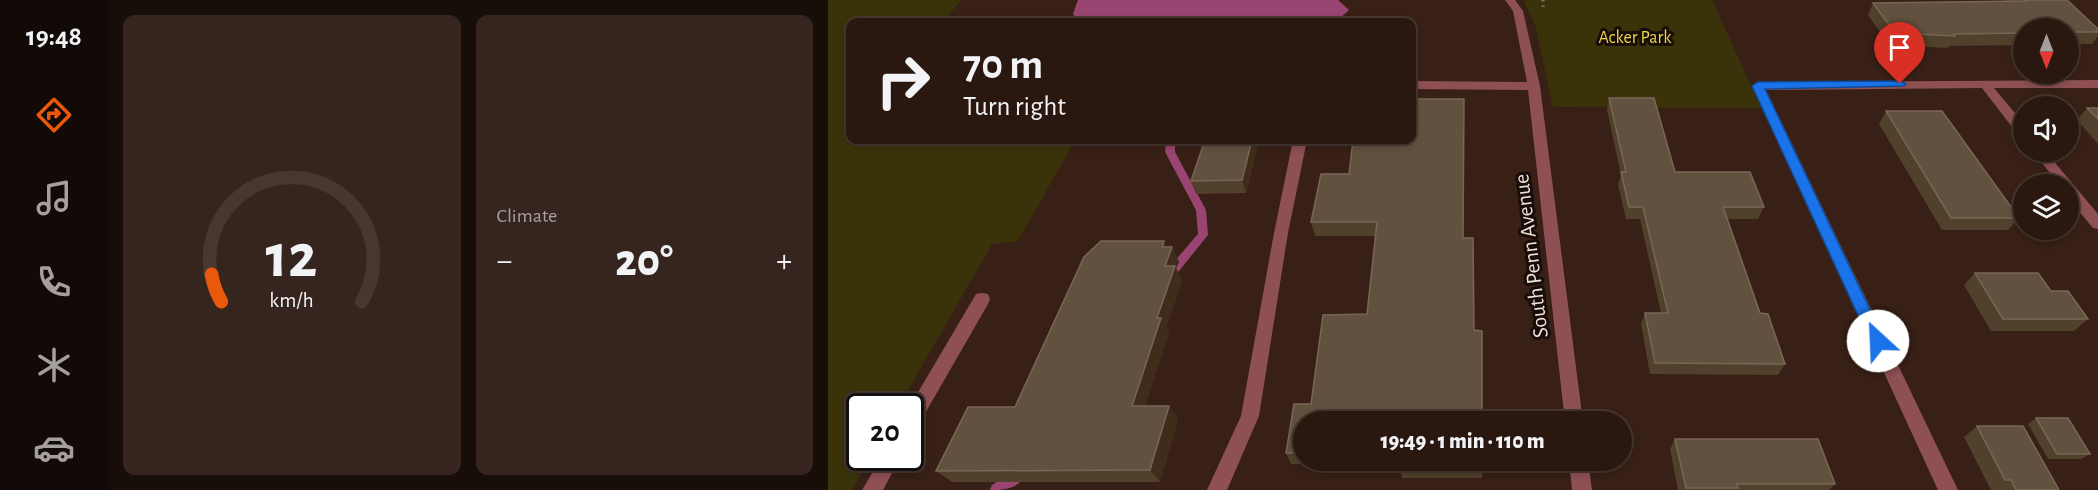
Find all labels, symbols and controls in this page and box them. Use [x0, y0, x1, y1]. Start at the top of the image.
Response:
north arrow [2013, 18, 2079, 84]
map controls [2013, 18, 2079, 240]
pin [1874, 22, 1925, 84]
text: 19:48 [26, 23, 82, 50]
park label: Acker Park [1598, 29, 1672, 47]
icon: arrive [1883, 31, 1916, 64]
icon: right [864, 42, 942, 120]
text: 70 m [963, 44, 1043, 86]
text: Turn right [963, 93, 1066, 120]
icon: directions [33, 94, 75, 136]
button: sound [2013, 96, 2079, 162]
street label: South Penn Avenue [1510, 173, 1552, 339]
button: layers [2013, 174, 2079, 240]
icon: music [33, 177, 75, 219]
text: Climate [497, 206, 557, 226]
text: 12 [266, 226, 318, 288]
text: 20° [615, 239, 673, 284]
text: − [497, 245, 512, 278]
text: + [776, 245, 792, 278]
icon: phone [33, 261, 75, 303]
text: km/h [270, 290, 314, 311]
position arrow [1846, 309, 1910, 373]
icon: climate [33, 344, 75, 386]
speed limit sign: 20 [846, 393, 924, 471]
icon: car [33, 427, 75, 469]
text: 19:49 · 1 min · 110 m [1380, 430, 1545, 452]

